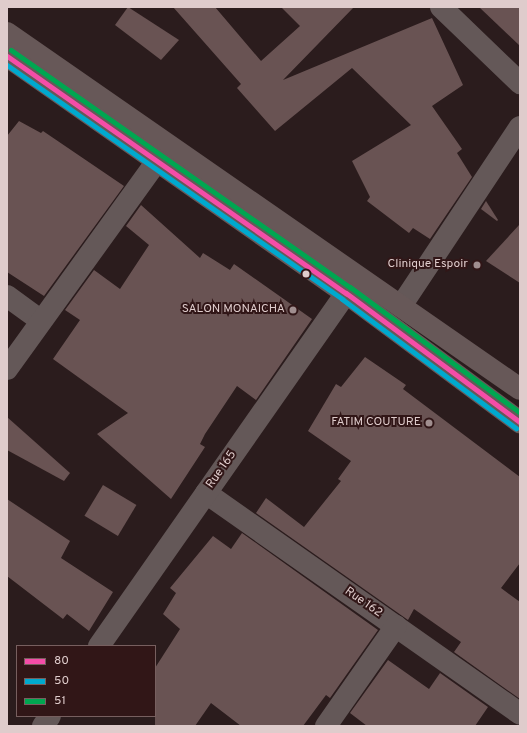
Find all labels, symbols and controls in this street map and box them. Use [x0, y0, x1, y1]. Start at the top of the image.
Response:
place label: Clinique Espoir [388, 258, 468, 272]
marker: Clinique Espoir [471, 259, 483, 271]
unlabelled marker [301, 269, 311, 279]
place label: SALON MONAICHA [182, 303, 285, 317]
marker: SALON MONAICHA [288, 305, 298, 315]
place label: FATIM COUTURE [331, 416, 421, 430]
marker: FATIM COUTURE [424, 418, 434, 428]
street label: Rue 165 [204, 448, 240, 492]
street label: Rue 162 [341, 585, 385, 621]
legend [16, 645, 156, 717]
text: 80 [54, 653, 69, 669]
text: 50 [54, 673, 69, 689]
text: 51 [54, 693, 66, 709]

